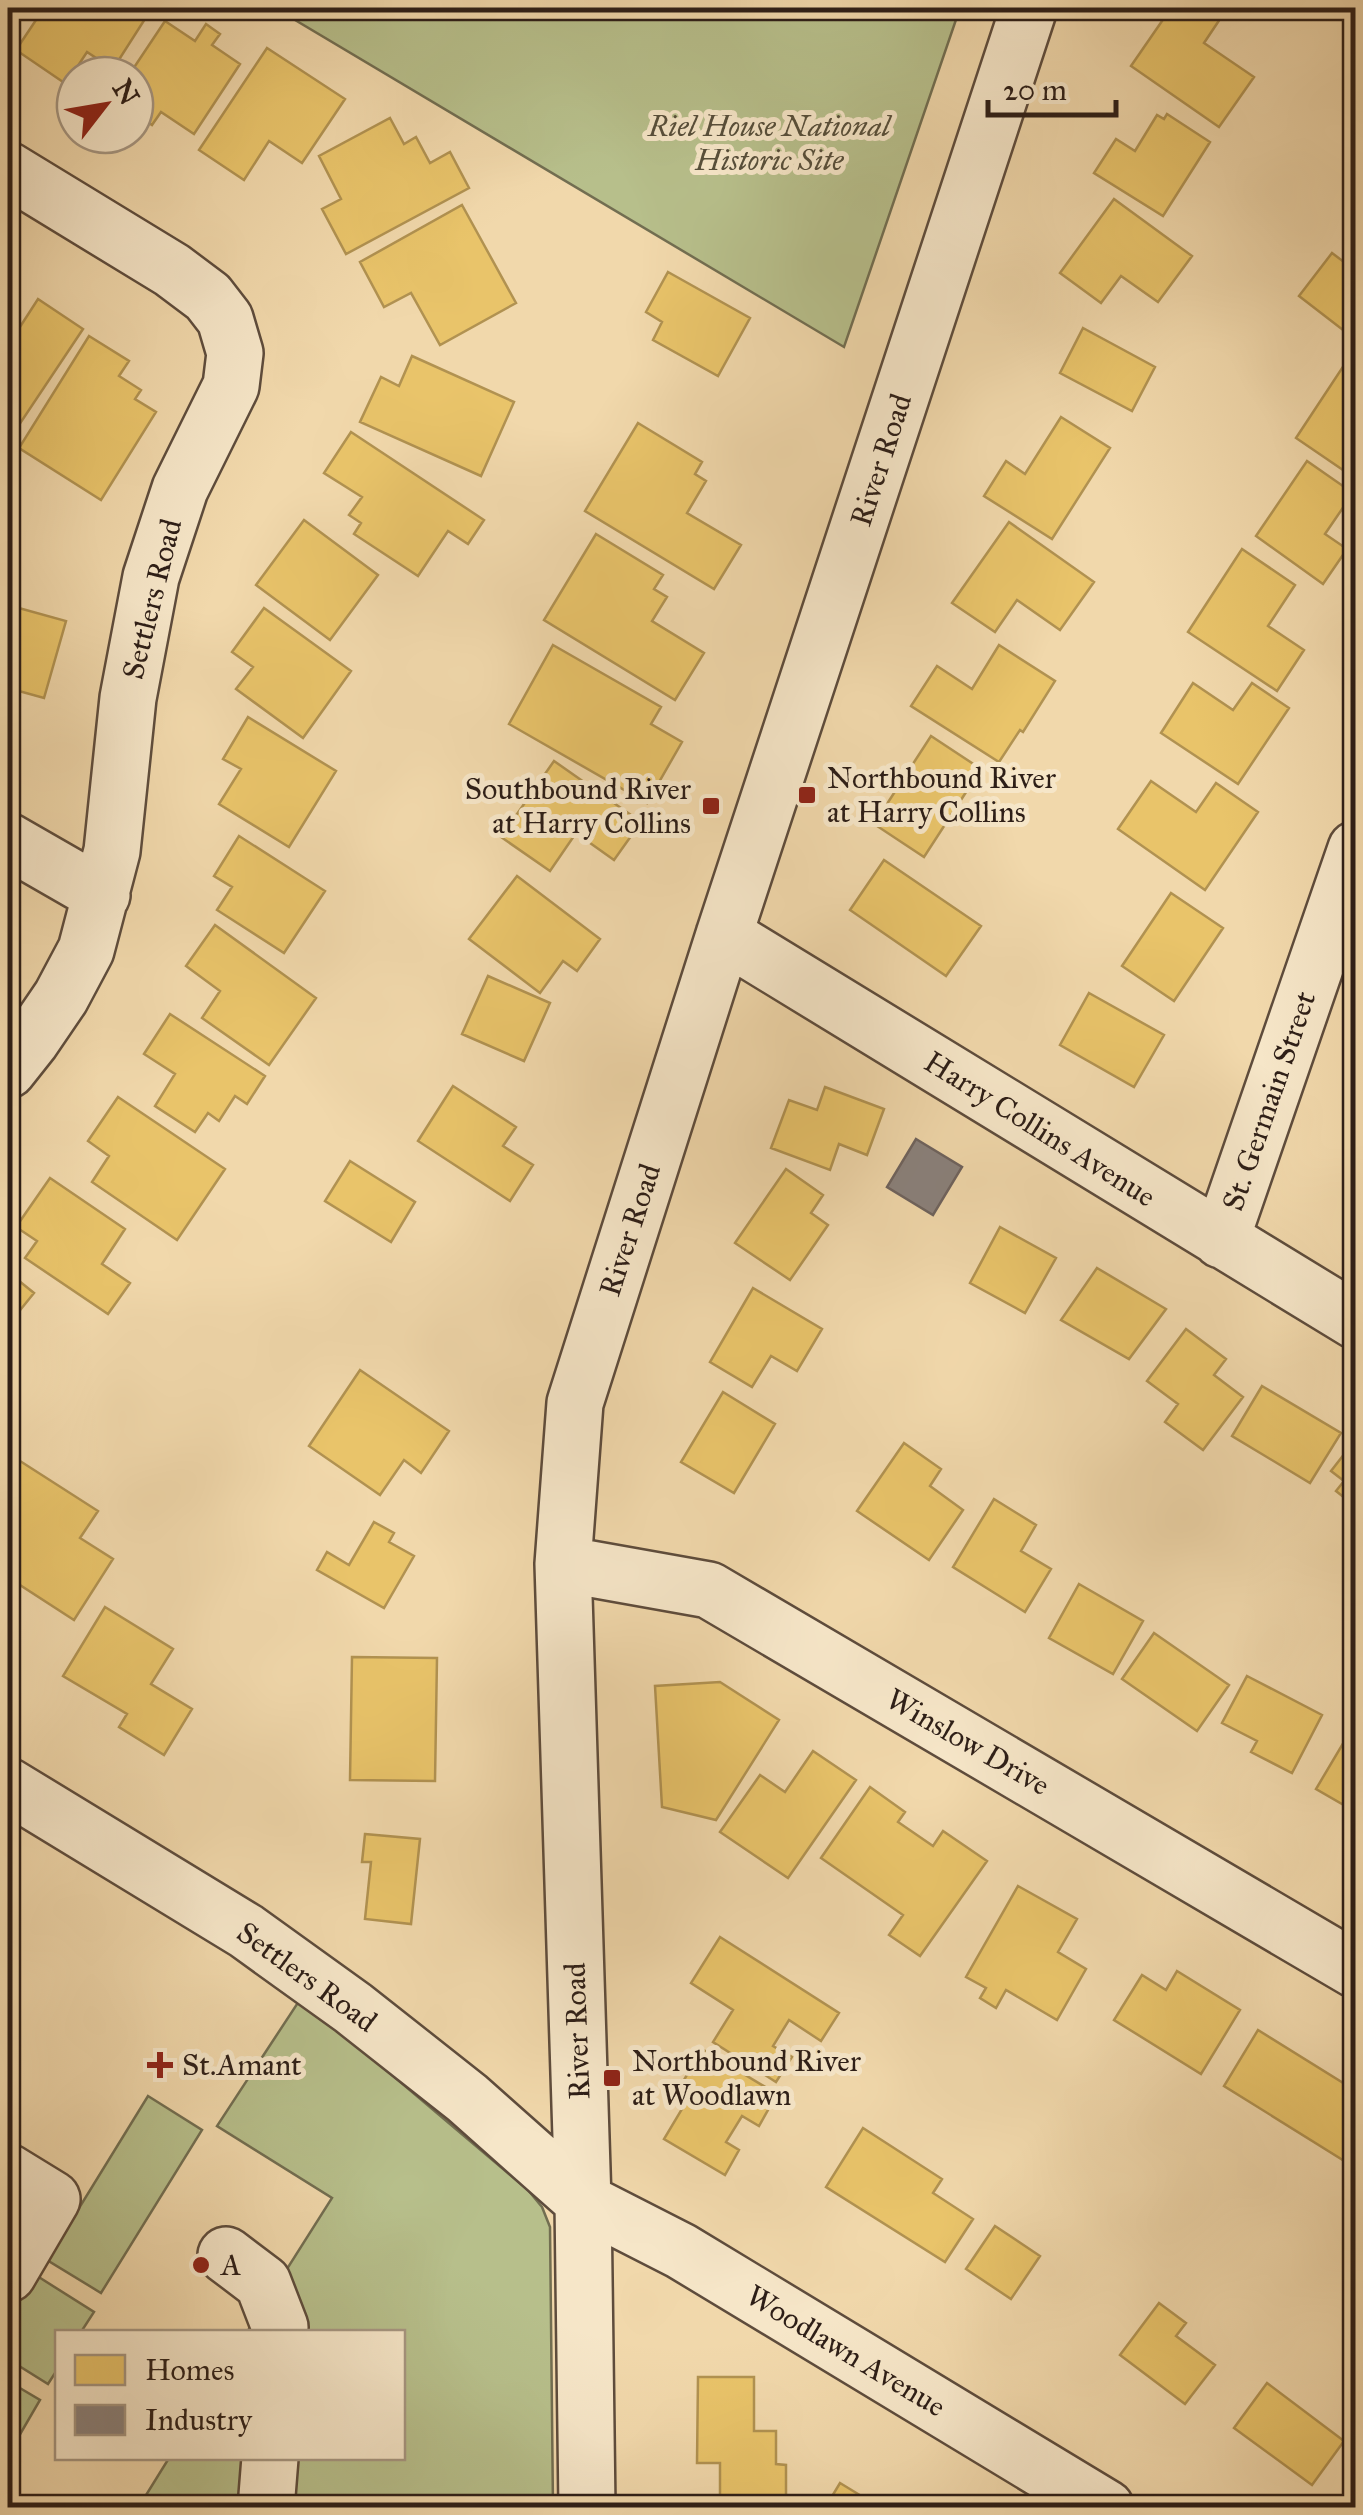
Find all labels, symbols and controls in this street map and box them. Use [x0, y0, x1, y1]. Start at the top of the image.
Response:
north arrow [55, 55, 155, 155]
scale bar [988, 55, 1116, 117]
text: 20 m [1003, 72, 1067, 108]
text: N [105, 73, 147, 112]
park label: Riel House National Historic Site [647, 108, 893, 178]
street label: River Road [843, 389, 919, 531]
street label: Settlers Road [115, 515, 189, 683]
place label: Northbound River at Harry Collins [827, 760, 1057, 830]
place label: Southbound River at Harry Collins [465, 771, 692, 841]
marker: Northbound River at Harry Collins [796, 784, 818, 806]
marker: Southbound River at Harry Collins [700, 795, 722, 817]
street label: St. Germain Street [1215, 986, 1324, 1215]
street label: Harry Collins Avenue [918, 1043, 1162, 1215]
street label: River Road [592, 1159, 668, 1301]
street label: Winslow Drive [880, 1681, 1056, 1803]
street label: Settlers Road [230, 1914, 384, 2040]
street label: River Road [557, 1962, 597, 2100]
place label: Northbound River at Woodlawn [632, 2043, 862, 2113]
place label: St.Amant [182, 2047, 302, 2083]
marker: St.Amant [147, 2052, 173, 2078]
marker: Northbound River at Woodlawn [601, 2067, 623, 2089]
place label: A [219, 2247, 241, 2283]
marker: A [190, 2254, 212, 2276]
street label: Woodlawn Avenue [740, 2277, 952, 2425]
legend [55, 2330, 405, 2460]
text: Homes [145, 2352, 234, 2388]
text: Industry [145, 2402, 253, 2438]

